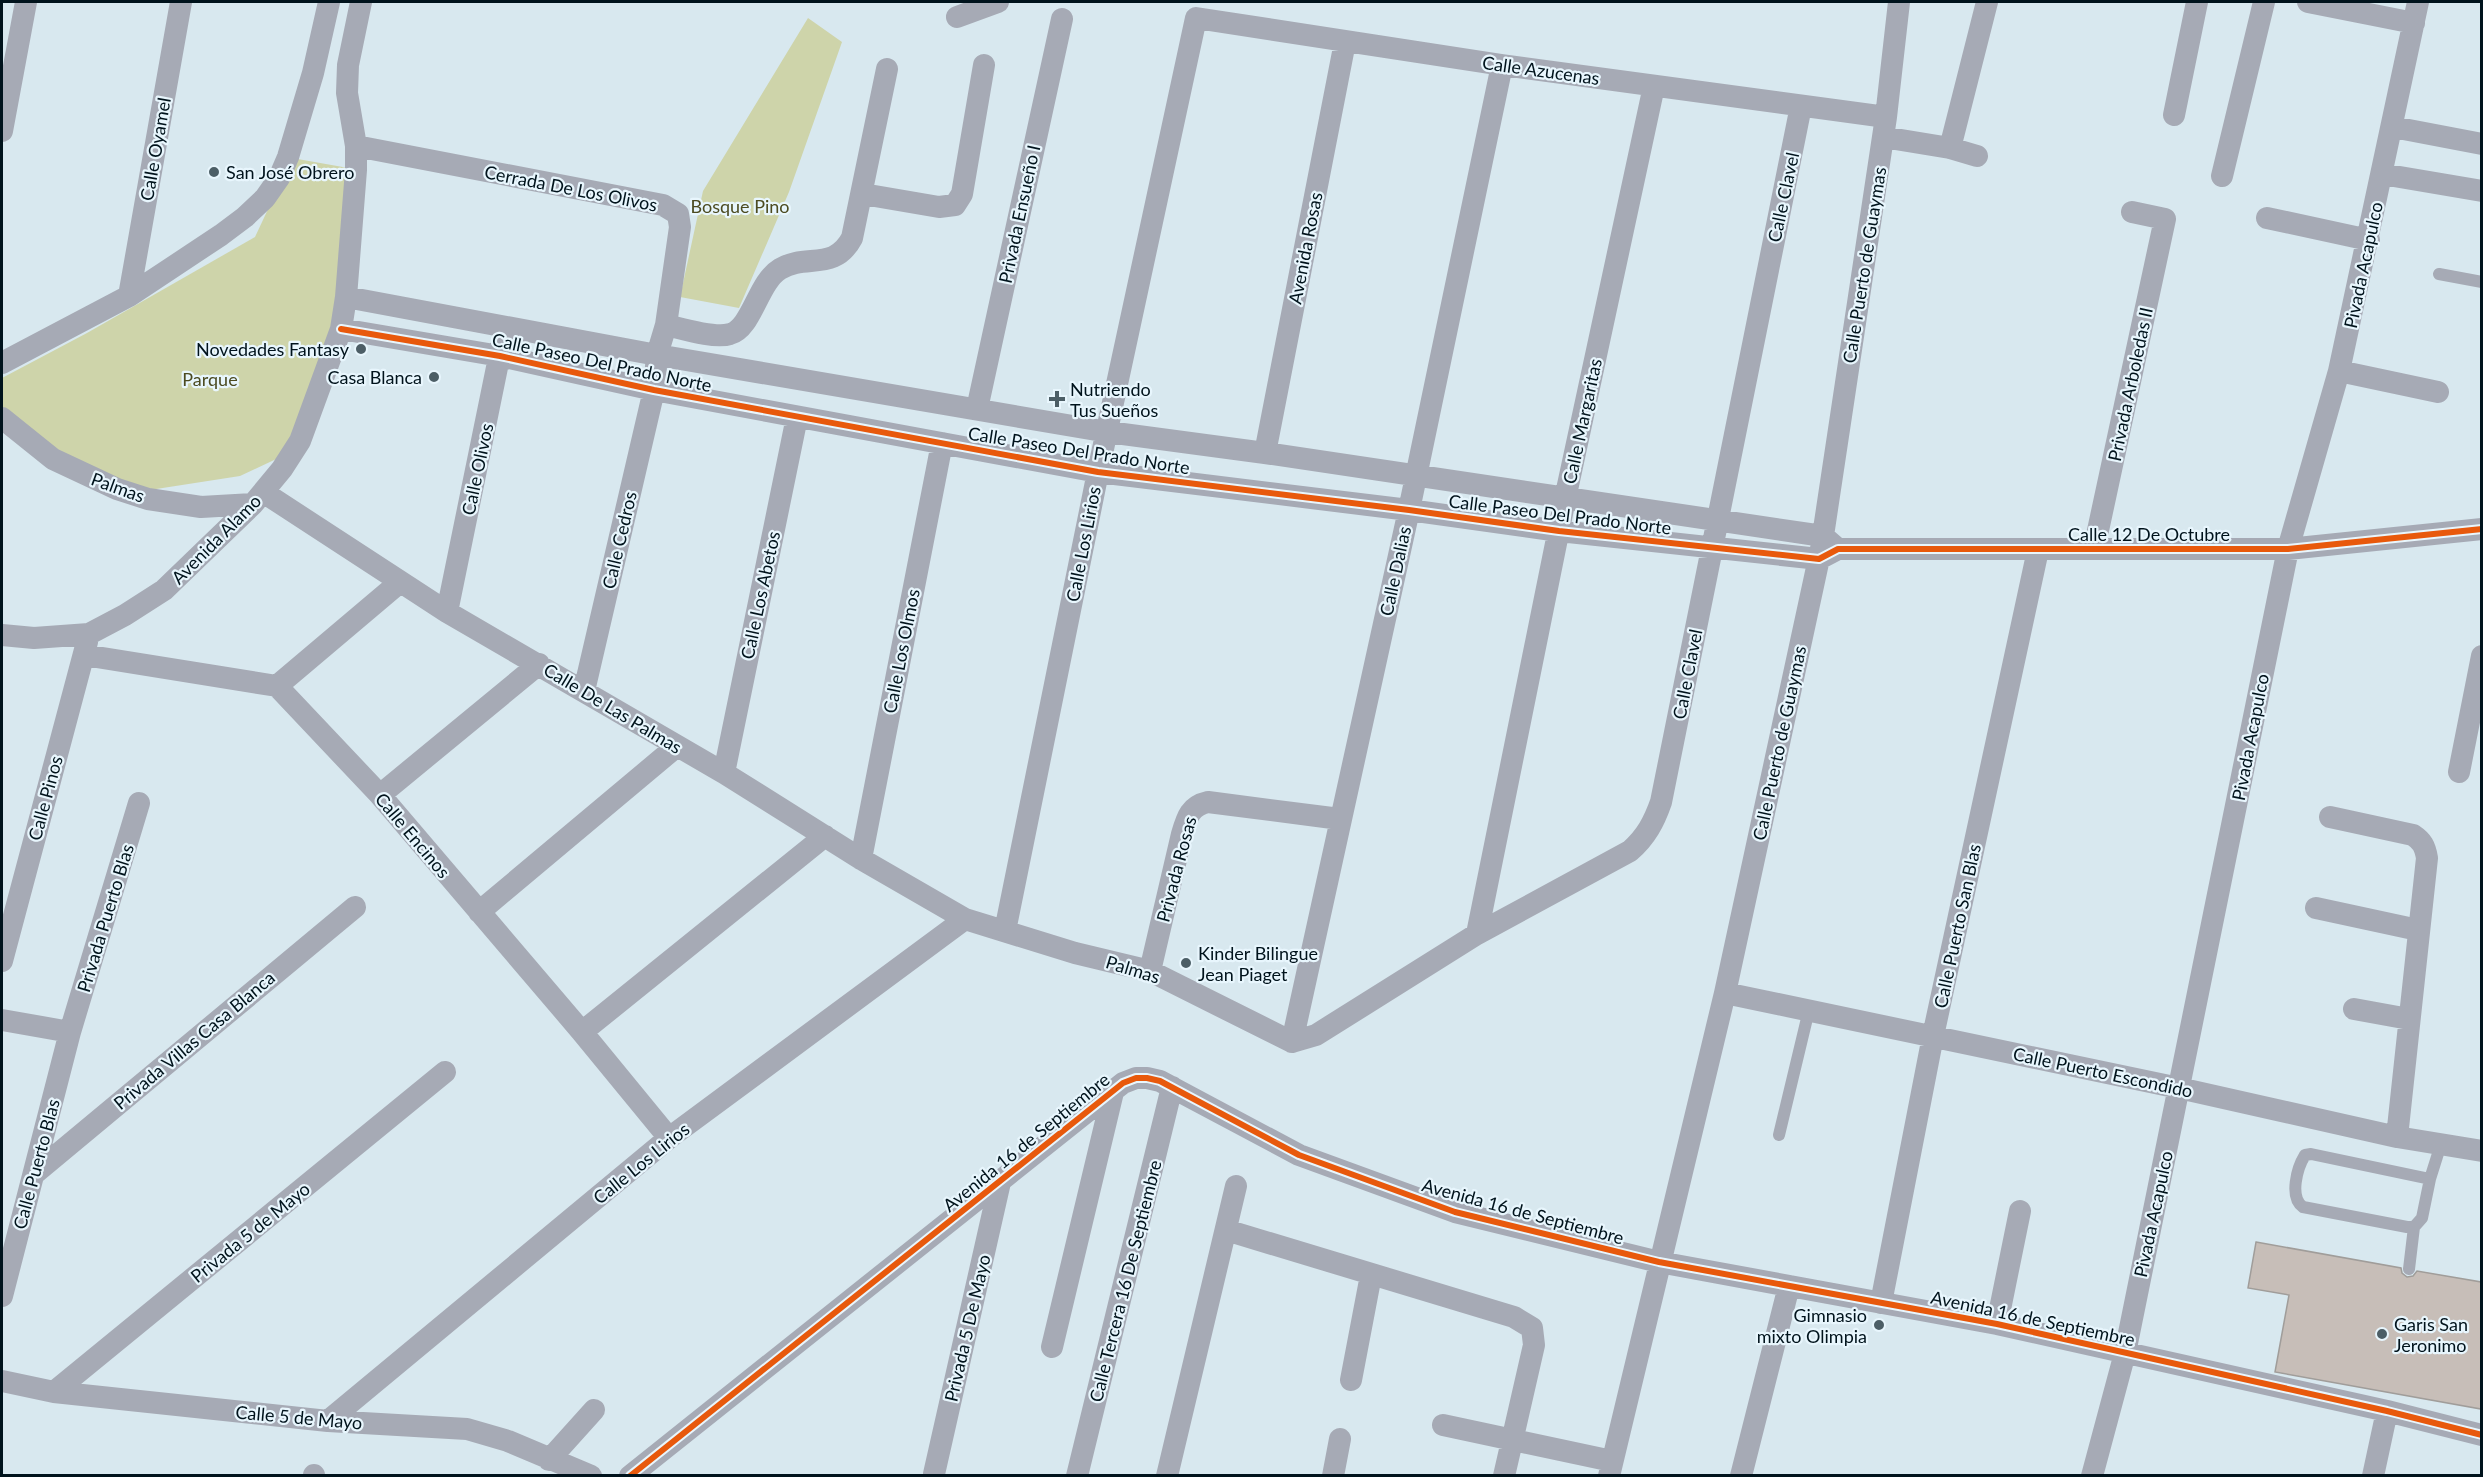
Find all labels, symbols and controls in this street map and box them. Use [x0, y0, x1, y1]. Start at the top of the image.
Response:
street label: Calle Azucenas [1481, 51, 1601, 89]
street label: Calle Oyamel [135, 96, 175, 202]
street label: Privada Ensueño I [994, 143, 1044, 285]
street label: Calle Clavel [1763, 150, 1803, 244]
street label: Cerrada De Los Olivos [483, 160, 659, 216]
place label: San José Obrero [226, 161, 355, 183]
marker: San José Obrero [207, 165, 221, 179]
street label: Calle Puerto de Guaymas [1838, 165, 1890, 365]
street label: Avenida Rosas [1283, 190, 1327, 306]
park label: Bosque Pino [690, 195, 790, 217]
street label: Pivada Acapulco [2339, 200, 2387, 330]
street label: Privada Arboledas II [2103, 305, 2157, 463]
street label: Calle Paseo Del Prado Norte [490, 328, 714, 396]
place label: Novedades Fantasy [196, 338, 350, 360]
marker: Novedades Fantasy [354, 342, 368, 356]
street label: Calle Margaritas [1558, 356, 1606, 486]
place label: Casa Blanca [327, 366, 422, 388]
park label: Parque [182, 368, 238, 390]
marker: Casa Blanca [427, 370, 441, 384]
place label: Nutriendo Tus Sueños [1070, 378, 1159, 421]
marker: Nutriendo Tus Sueños [1048, 390, 1066, 408]
street label: Calle Olivos [457, 421, 498, 517]
street label: Calle Paseo Del Prado Norte [967, 422, 1191, 478]
street label: Palmas [88, 467, 148, 507]
street label: Calle Los Lirios [1061, 484, 1105, 604]
street label: Calle Cedros [597, 489, 641, 591]
street label: Calle Paseo Del Prado Norte [1447, 489, 1673, 539]
street label: Avenida Alamo [167, 490, 265, 588]
street label: Calle 12 De Octubre [2068, 523, 2230, 545]
street label: Calle Dalias [1375, 524, 1415, 618]
street label: Calle Los Abetos [736, 529, 784, 661]
street label: Calle Los Olmos [878, 587, 924, 715]
street label: Calle Clavel [1667, 627, 1707, 721]
street label: Calle Puerto de Guaymas [1748, 643, 1810, 842]
street label: Calle De Las Palmas [540, 658, 686, 758]
street label: Pivada Acapulco [2227, 672, 2273, 802]
street label: Calle Pinos [23, 753, 67, 843]
street label: Calle Encinos [371, 788, 455, 882]
street label: Privada Rosas [1151, 814, 1201, 924]
street label: Privada Puerto Blas [72, 841, 138, 995]
street label: Calle Puerto San Blas [1929, 842, 1985, 1010]
place label: Kinder Bilingue Jean Piaget [1198, 942, 1318, 985]
street label: Palmas [1103, 950, 1163, 988]
marker: Kinder Bilingue Jean Piaget [1179, 956, 1193, 970]
street label: Privada Villas Casa Blanca [109, 966, 279, 1114]
street label: Calle Puerto Escondido [2011, 1042, 2195, 1102]
street label: Avenida 16 de Septiembre [938, 1068, 1114, 1216]
street label: Calle Puerto Blas [8, 1096, 64, 1232]
street label: Calle Los Lirios [589, 1117, 694, 1208]
street label: Pivada Acapulco [2129, 1149, 2177, 1279]
street label: Calle Tercera 16 De Septiembre [1084, 1158, 1166, 1404]
street label: Avenida 16 de Septiembre [1420, 1173, 1626, 1249]
street label: Privada 5 de Mayo [186, 1177, 314, 1287]
street label: Privada 5 De Mayo [939, 1252, 995, 1404]
street label: Avenida 16 de Septiembre [1929, 1286, 2137, 1350]
place label: Gimnasio mixto Olimpia [1757, 1304, 1867, 1347]
place label: Garis San Jeronimo [2394, 1313, 2468, 1356]
marker: Gimnasio mixto Olimpia [1872, 1318, 1886, 1332]
marker: Garis San Jeronimo [2375, 1327, 2389, 1341]
street label: Calle 5 de Mayo [235, 1400, 363, 1434]

